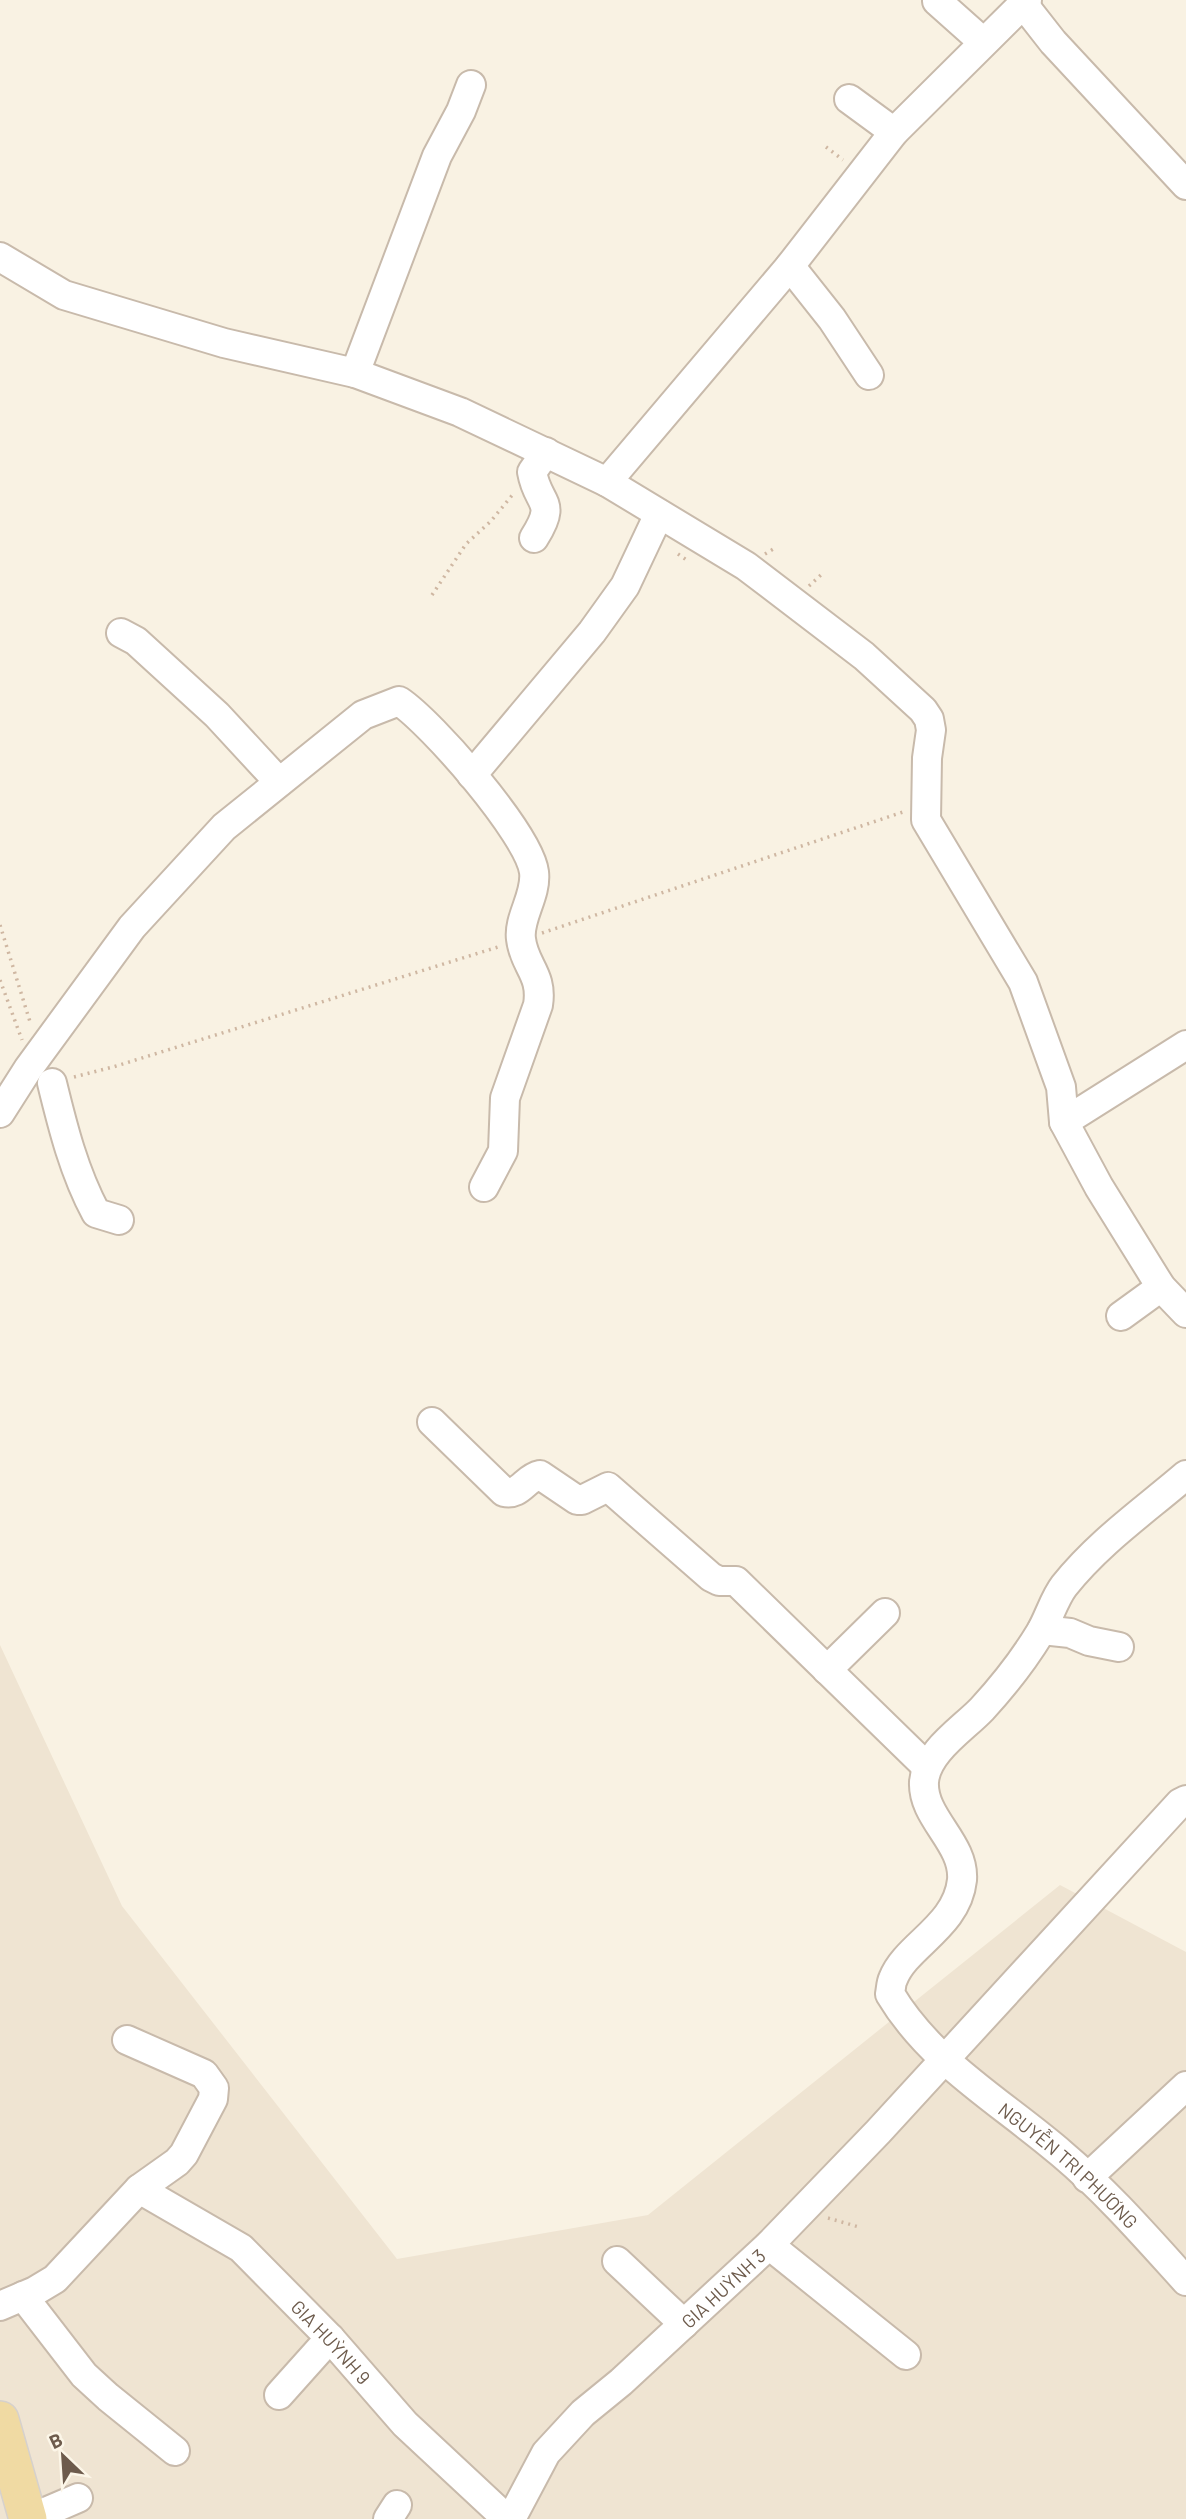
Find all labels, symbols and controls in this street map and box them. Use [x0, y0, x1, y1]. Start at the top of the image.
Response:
street label: NGUYỄN TRI PHƯƠNG [994, 2097, 1143, 2233]
street label: GIA HUỲNH 3 [676, 2243, 770, 2332]
street label: GIA HUỲNH 9 [287, 2295, 376, 2388]
north arrow [28, 2421, 98, 2491]
text: B [45, 2427, 66, 2453]

